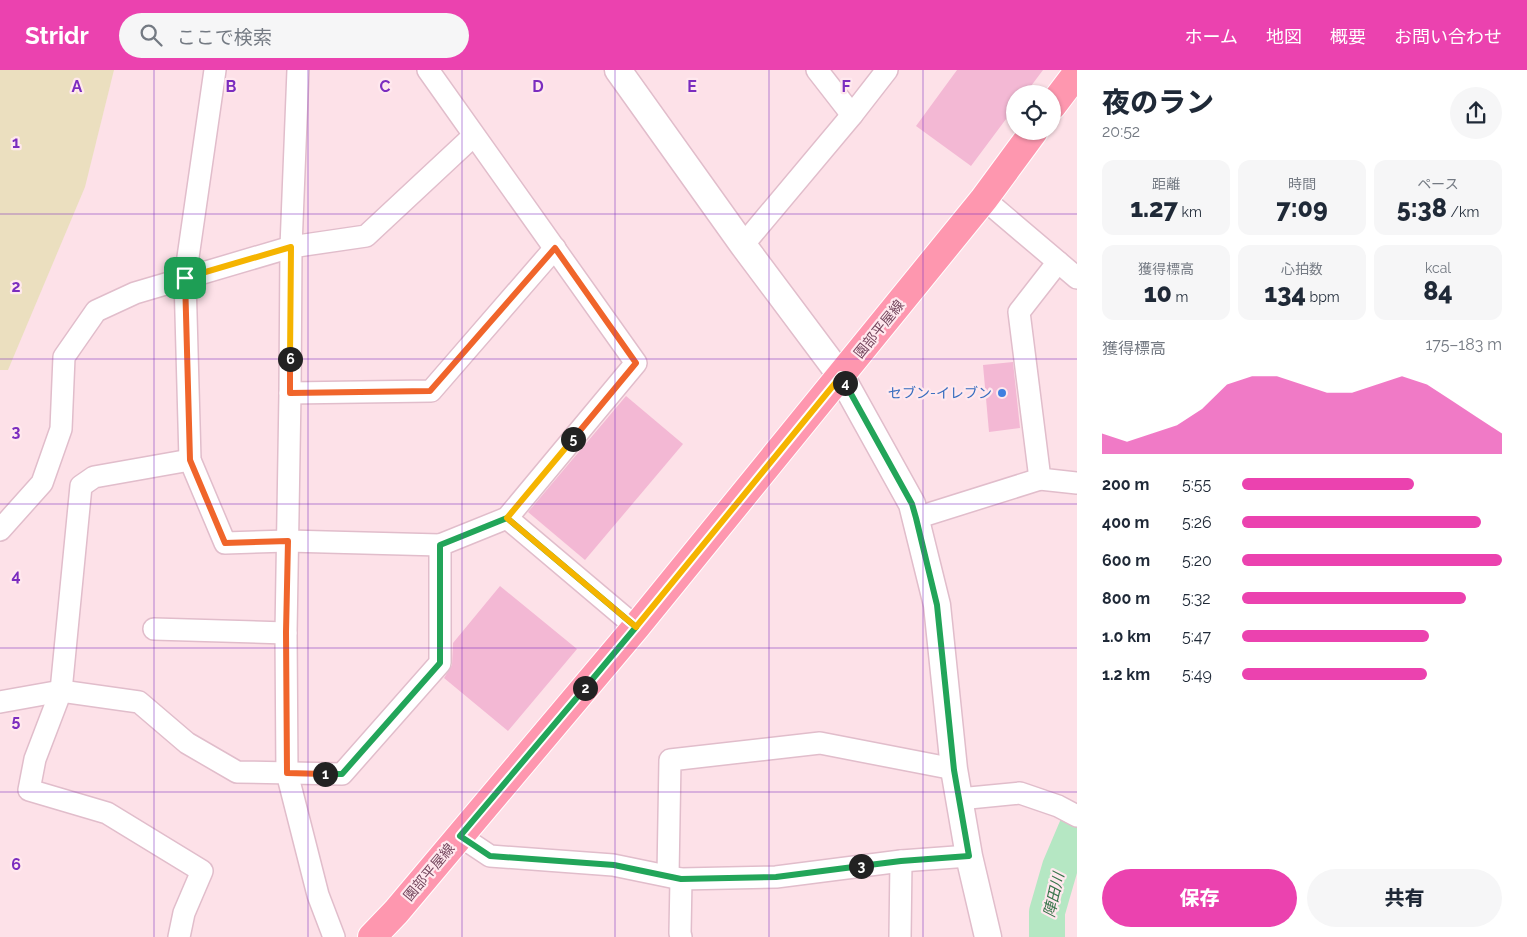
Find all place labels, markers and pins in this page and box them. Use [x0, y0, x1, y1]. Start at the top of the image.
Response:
pin [164, 257, 206, 299]
pin: 6 [278, 346, 302, 372]
pin: 4 [832, 370, 858, 396]
place label: セブン-イレブン [888, 385, 992, 401]
marker: セブン-イレブン [996, 387, 1008, 399]
pin: 5 [560, 426, 586, 452]
pin: 2 [572, 676, 598, 700]
pin: 1 [312, 762, 338, 786]
pin: 3 [848, 854, 874, 878]

